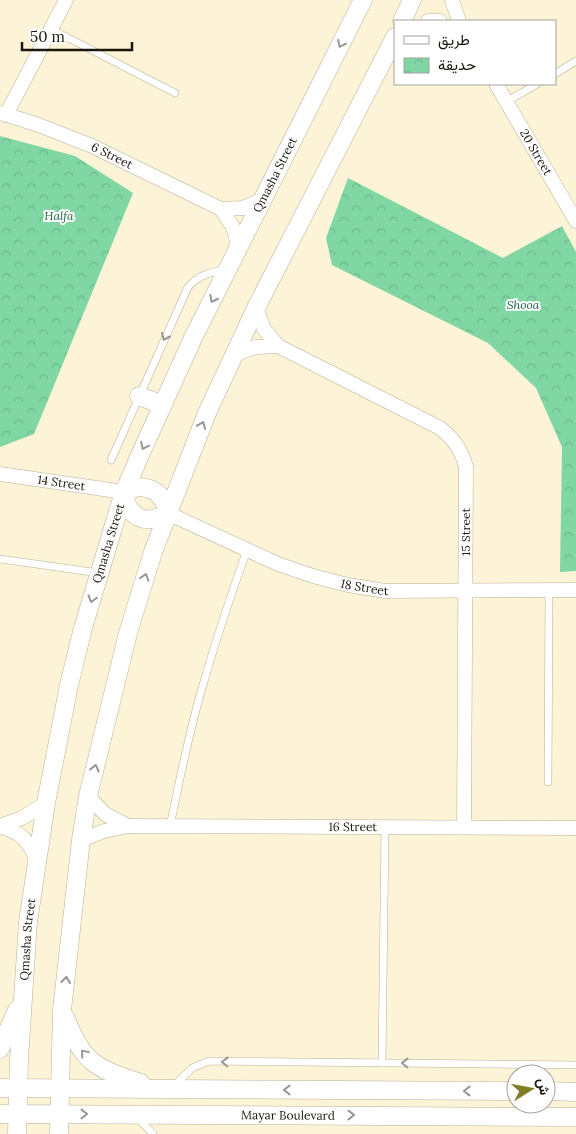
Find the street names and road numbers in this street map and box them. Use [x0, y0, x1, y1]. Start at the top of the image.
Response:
street label: 20 Street [517, 126, 556, 178]
street label: Qmasha Street [249, 134, 300, 215]
street label: 6 Street [89, 139, 136, 172]
street label: 14 Street [37, 472, 87, 493]
street label: Qmasha Street [89, 501, 127, 585]
street label: 15 Street [458, 508, 473, 556]
street label: 18 Street [339, 575, 389, 598]
street label: 16 Street [328, 819, 377, 834]
street label: Qmasha Street [16, 897, 39, 981]
street label: Mayar Boulevard [241, 1107, 335, 1123]

